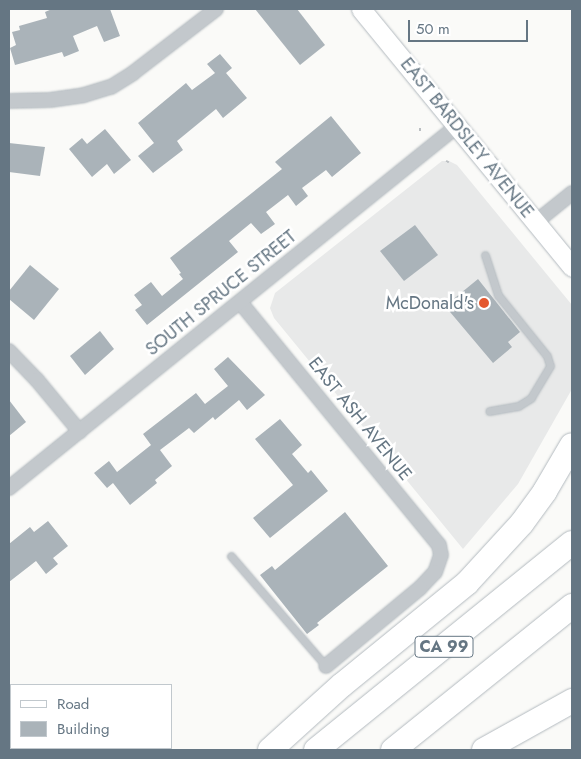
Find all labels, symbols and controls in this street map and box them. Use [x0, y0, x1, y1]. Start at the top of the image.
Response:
scale bar [411, 10, 531, 42]
text: 50 m [416, 18, 450, 40]
street label: EAST BARDSLEY AVENUE [396, 54, 538, 222]
street label: SOUTH SPRUCE STREET [141, 226, 301, 360]
place label: McDonald's [386, 292, 474, 314]
marker: McDonald's [478, 297, 490, 309]
street label: EAST ASH AVENUE [304, 353, 416, 485]
road number: CA 99 [414, 634, 474, 660]
legend [10, 684, 172, 749]
text: Road [57, 693, 89, 715]
text: Building [57, 718, 109, 740]

